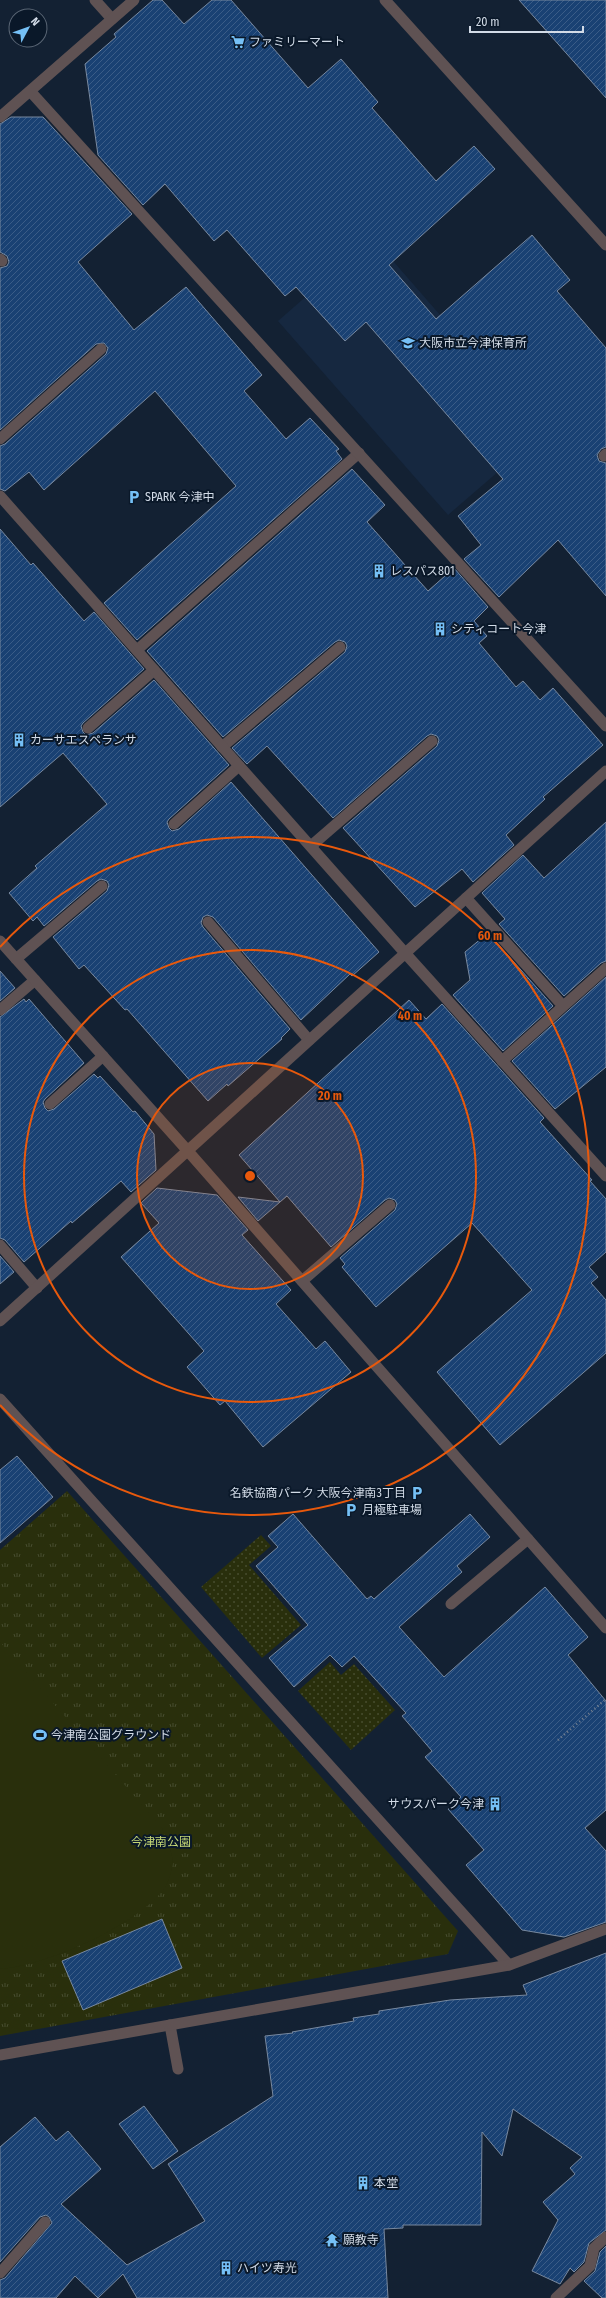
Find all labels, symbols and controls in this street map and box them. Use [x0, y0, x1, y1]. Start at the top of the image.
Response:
north arrow [8, 8, 48, 48]
scale bar [470, 8, 583, 34]
text: N [28, 15, 42, 29]
text: 20 m [476, 15, 500, 29]
supermarket icon: ファミリーマート [230, 34, 246, 50]
place label: ファミリーマート [249, 35, 345, 49]
school or university icon: 大阪市立今津保育所 [400, 335, 416, 351]
place label: 大阪市立今津保育所 [419, 336, 527, 350]
parking icon: SPARK 今津中 [126, 489, 142, 505]
place label: SPARK 今津中 [145, 490, 215, 504]
building icon: レスパス801 [371, 563, 387, 579]
place label: レスパス801 [390, 564, 455, 578]
building icon: シティコート今津 [432, 621, 448, 637]
place label: シティコート今津 [451, 622, 546, 636]
building icon: カーサエスペランサ [11, 732, 27, 748]
place label: カーサエスペランサ [30, 733, 137, 747]
text: 60 m [478, 929, 502, 943]
text: 40 m [398, 1009, 422, 1023]
text: 20 m [317, 1089, 342, 1103]
centre of rings [243, 1169, 257, 1183]
parking icon: 名鉄協商パーク 大阪今津南3丁目 [409, 1485, 425, 1501]
place label: 名鉄協商パーク 大阪今津南3丁目 [230, 1486, 406, 1500]
parking icon: 月極駐車場 [343, 1502, 359, 1518]
place label: 月極駐車場 [362, 1503, 422, 1517]
sports icon: 今津南公園グラウンド [32, 1727, 48, 1743]
place label: 今津南公園グラウンド [51, 1728, 171, 1742]
building icon: サウスパーク今津 [487, 1796, 503, 1812]
place label: サウスパーク今津 [388, 1797, 484, 1811]
park label: 今津南公園 [131, 1835, 191, 1849]
building icon: 本堂 [355, 2175, 371, 2191]
place label: 本堂 [374, 2176, 398, 2190]
temple icon: 願教寺 [324, 2232, 340, 2248]
place label: 願教寺 [343, 2233, 379, 2247]
building icon: ハイツ寿光 [218, 2260, 234, 2276]
place label: ハイツ寿光 [237, 2261, 297, 2275]

